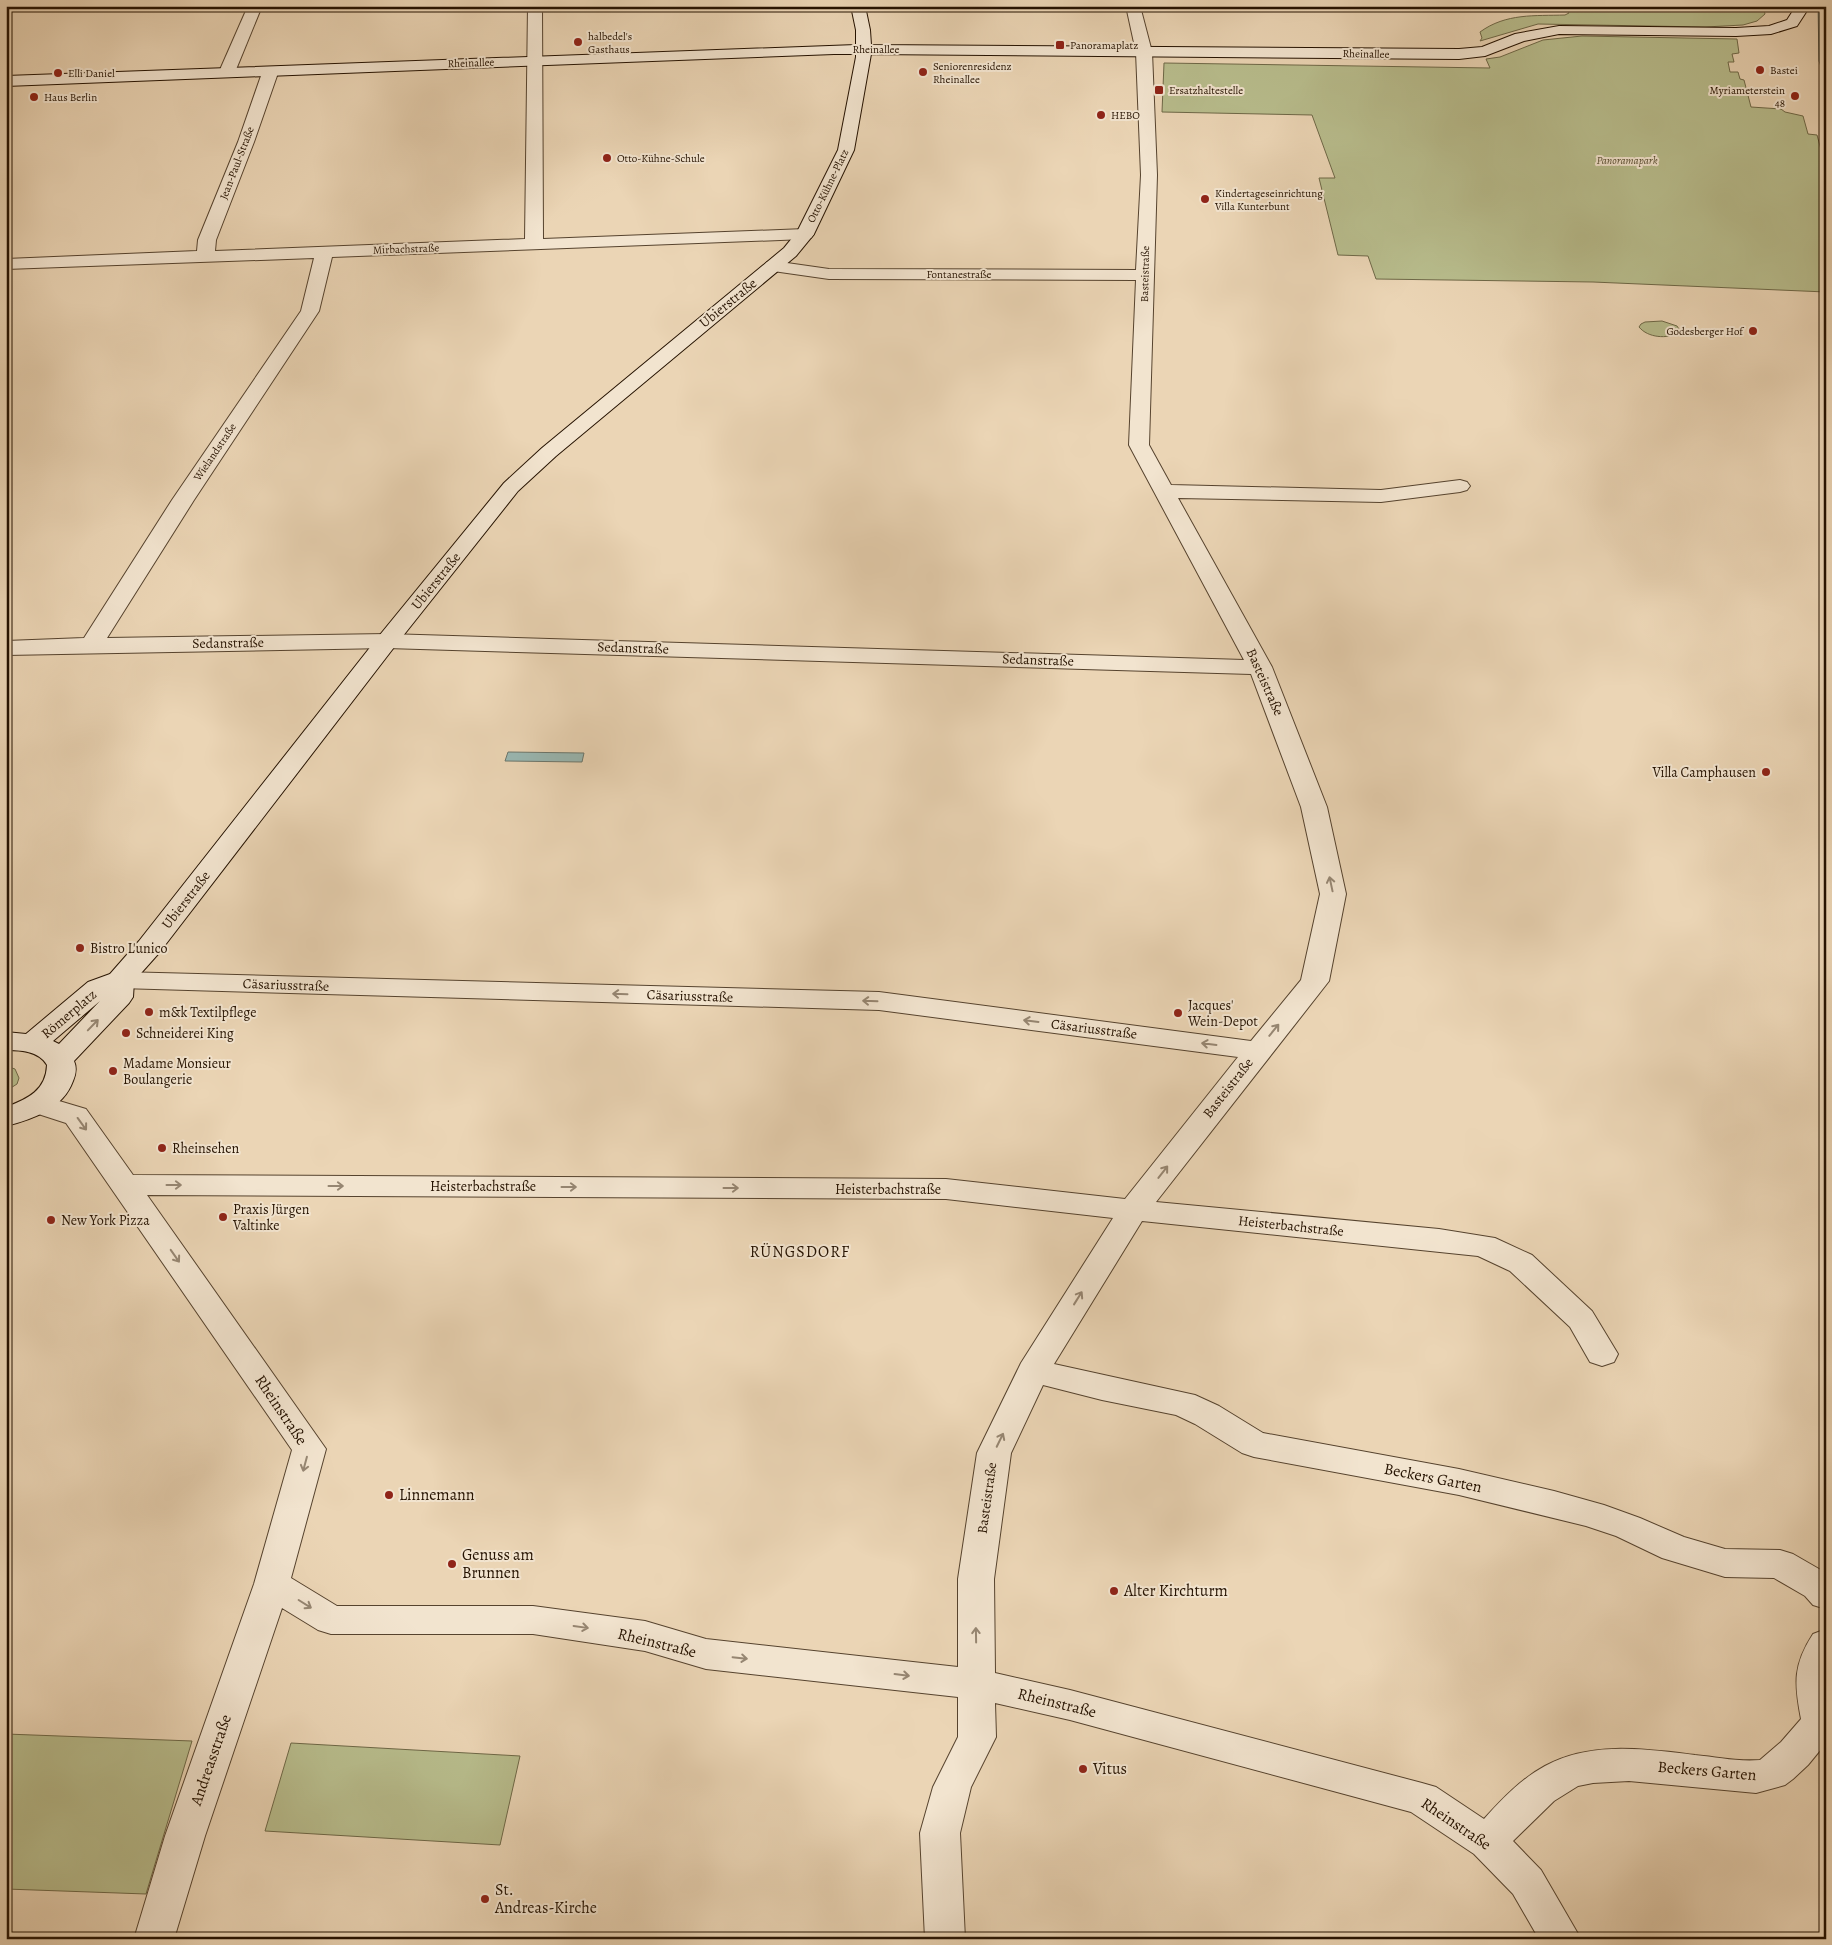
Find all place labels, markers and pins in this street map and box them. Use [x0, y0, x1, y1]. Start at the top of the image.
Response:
place label: halbedel's Gasthaus [588, 29, 632, 57]
marker: halbedel's Gasthaus [572, 36, 584, 48]
place label: Panoramaplatz [1070, 38, 1138, 53]
marker: Panoramaplatz [1054, 39, 1066, 51]
place label: Seniorenresidenz Rheinallee [933, 59, 1012, 87]
place label: Bastei [1770, 63, 1798, 78]
marker: Bastei [1754, 64, 1766, 76]
place label: Elli Daniel [68, 66, 115, 81]
marker: Seniorenresidenz Rheinallee [917, 66, 929, 78]
marker: Elli Daniel [52, 67, 64, 79]
place label: Ersatzhaltestelle [1169, 83, 1243, 98]
place label: Myriameterstein 48 [1710, 83, 1785, 111]
marker: Ersatzhaltestelle [1153, 84, 1165, 96]
place label: Haus Berlin [44, 90, 97, 105]
marker: Myriameterstein 48 [1789, 90, 1801, 102]
marker: Haus Berlin [28, 91, 40, 103]
place label: HEBO [1111, 108, 1140, 123]
marker: HEBO [1095, 109, 1107, 121]
place label: Otto-Kühne-Schule [617, 151, 705, 166]
marker: Otto-Kühne-Schule [601, 152, 613, 164]
place label: Kindertageseinrichtung Villa Kunterbunt [1214, 186, 1323, 214]
marker: Kindertageseinrichtung Villa Kunterbunt [1199, 193, 1211, 205]
place label: Godesberger Hof [1666, 324, 1744, 339]
marker: Godesberger Hof [1747, 325, 1759, 337]
place label: Villa Camphausen [1651, 763, 1756, 782]
marker: Villa Camphausen [1760, 766, 1772, 778]
place label: Bistro L'unico [90, 939, 167, 958]
marker: Bistro L'unico [74, 942, 86, 954]
place label: Jacques' Wein-Depot [1187, 996, 1258, 1031]
place label: m&k Textilpflege [159, 1003, 256, 1022]
marker: m&k Textilpflege [143, 1006, 155, 1018]
marker: Jacques' Wein-Depot [1172, 1007, 1184, 1019]
place label: Schneiderei King [136, 1024, 234, 1043]
marker: Schneiderei King [120, 1027, 132, 1039]
place label: Madame Monsieur Boulangerie [123, 1054, 232, 1089]
marker: Madame Monsieur Boulangerie [107, 1065, 119, 1077]
place label: Rheinsehen [172, 1139, 239, 1158]
marker: Rheinsehen [156, 1142, 168, 1154]
place label: Praxis Jürgen Valtinke [232, 1200, 310, 1235]
place label: New York Pizza [61, 1211, 150, 1230]
marker: Praxis Jürgen Valtinke [217, 1211, 229, 1223]
marker: New York Pizza [45, 1214, 57, 1226]
place label: Linnemann [399, 1484, 475, 1506]
marker: Linnemann [383, 1489, 395, 1501]
place label: Genuss am Brunnen [462, 1544, 534, 1584]
marker: Genuss am Brunnen [446, 1558, 458, 1570]
place label: Alter Kirchturm [1123, 1580, 1228, 1602]
marker: Alter Kirchturm [1108, 1585, 1120, 1597]
place label: Vitus [1092, 1758, 1127, 1780]
marker: Vitus [1077, 1763, 1089, 1775]
place label: St. Andreas-Kirche [494, 1879, 597, 1919]
marker: St. Andreas-Kirche [479, 1893, 491, 1905]

